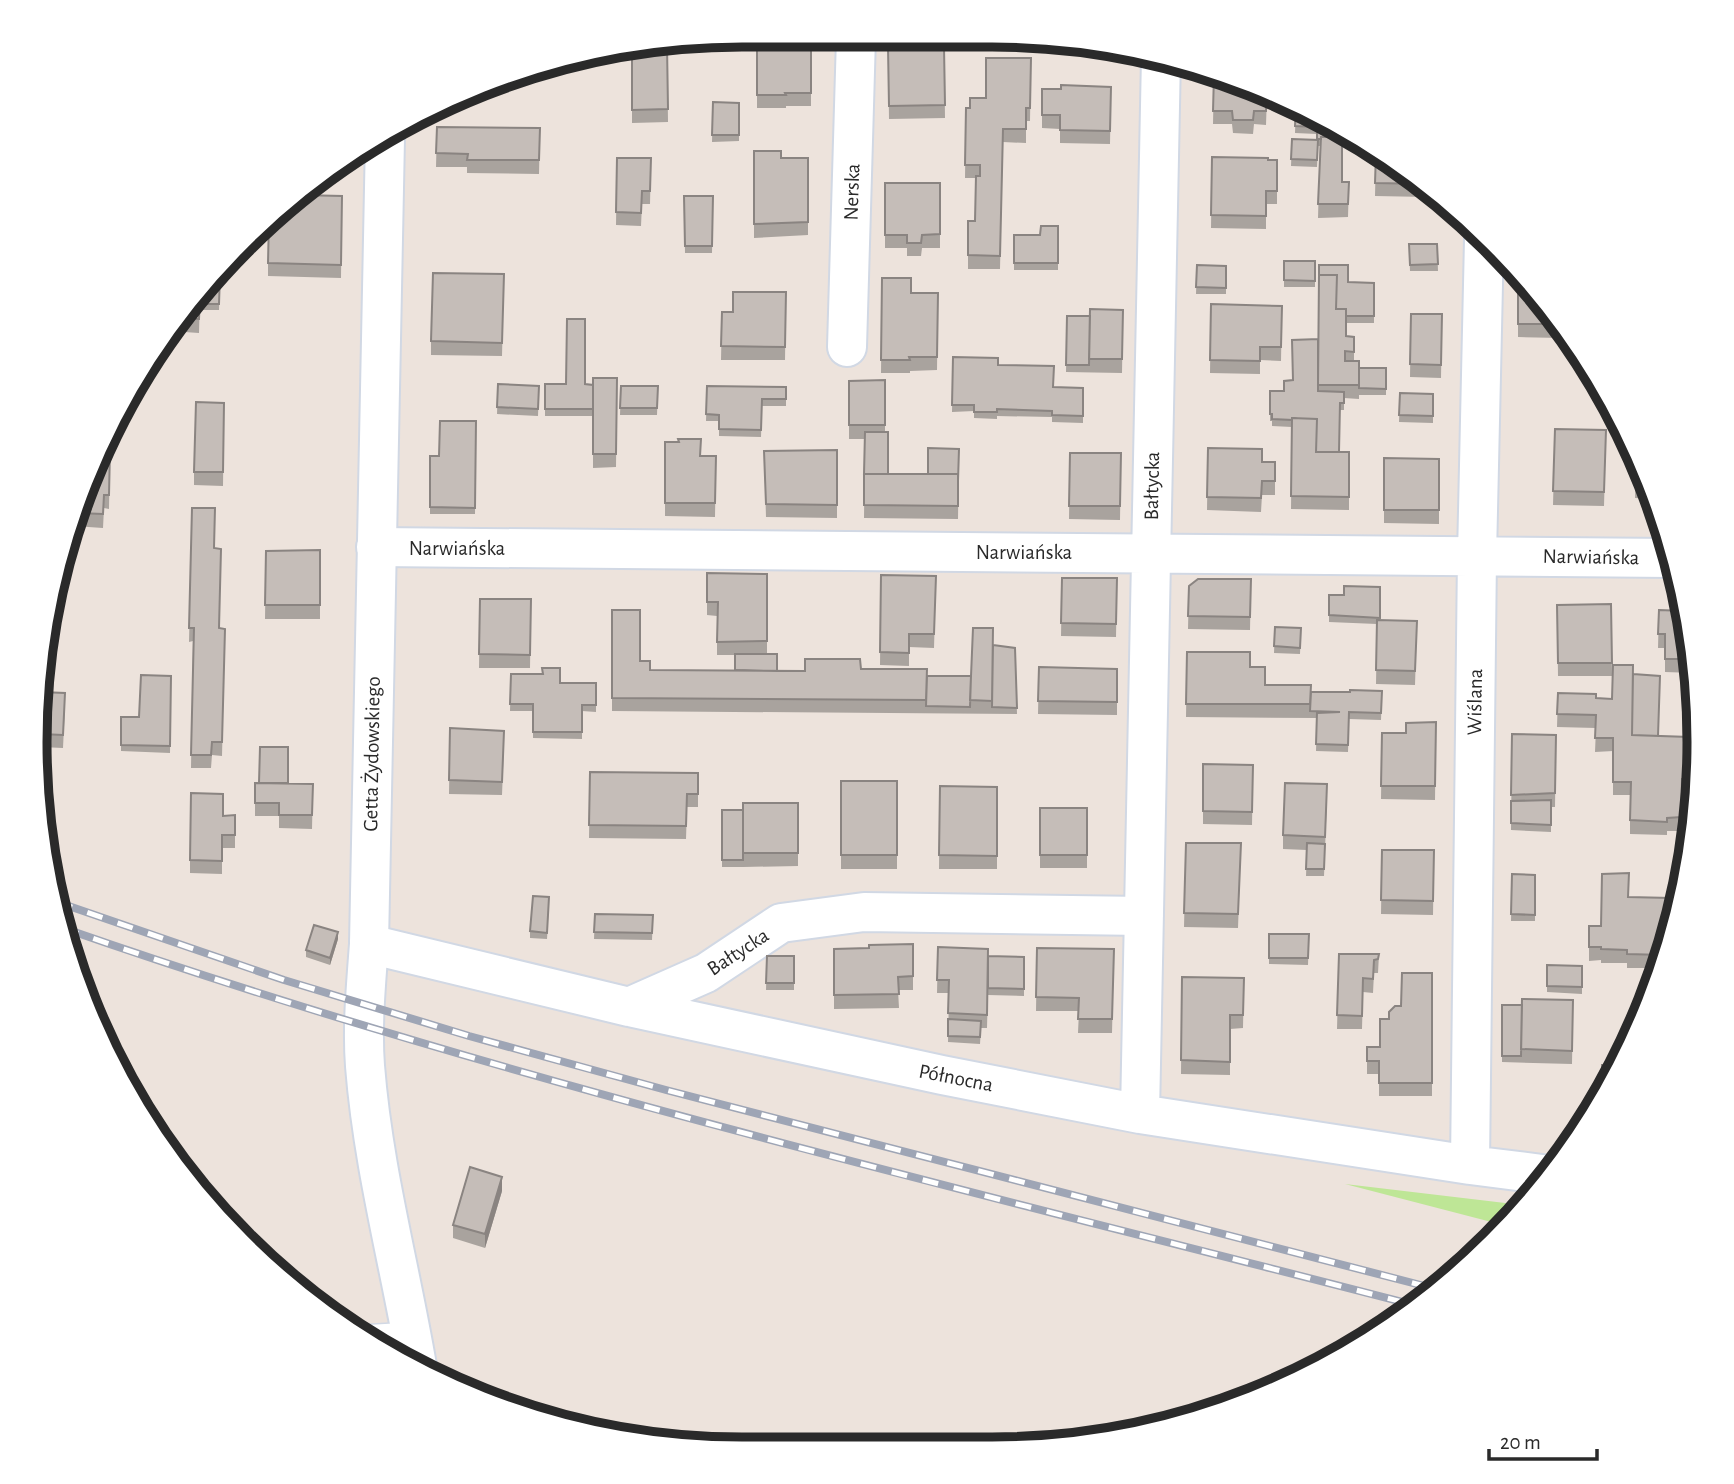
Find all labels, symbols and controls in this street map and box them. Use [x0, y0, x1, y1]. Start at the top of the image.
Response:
street label: Nerska [841, 163, 863, 221]
street label: Bałtycka [1141, 451, 1163, 521]
street label: Narwiańska [409, 538, 506, 559]
street label: Narwiańska [976, 542, 1073, 563]
street label: Narwiańska [1542, 546, 1640, 568]
street label: Wiślana [1464, 668, 1486, 736]
street label: Getta Żydowskiego [359, 676, 384, 832]
street label: Bałtycka [703, 924, 773, 980]
street label: Północna [917, 1061, 995, 1096]
scale bar [1489, 1418, 1598, 1462]
text: 20 m [1500, 1432, 1541, 1453]

